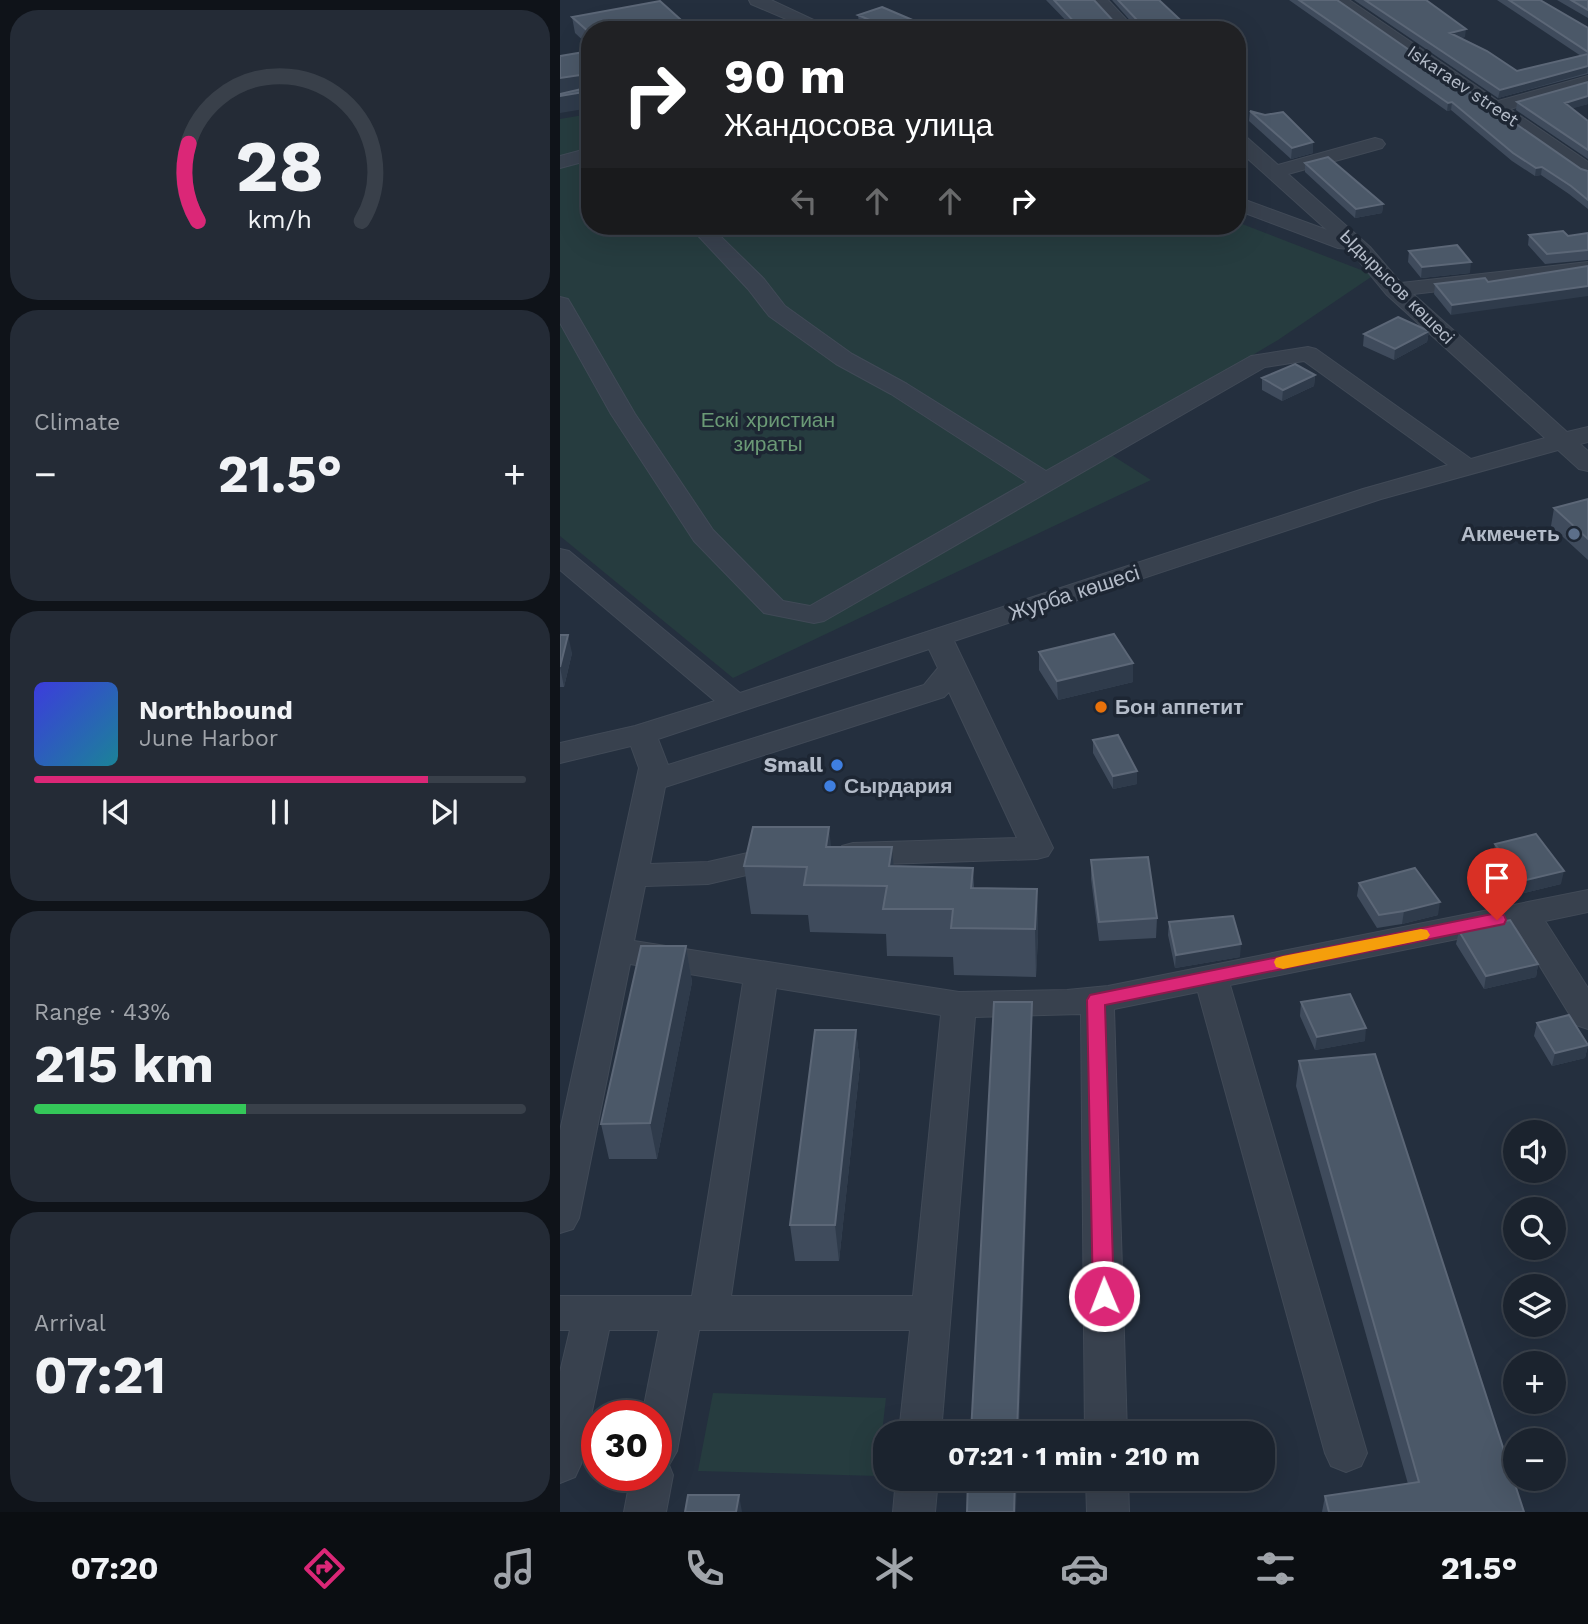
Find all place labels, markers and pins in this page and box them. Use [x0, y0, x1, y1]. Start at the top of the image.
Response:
place label: Акмечеть [1461, 521, 1560, 546]
marker: Акмечеть [1566, 526, 1582, 542]
place label: Бон аппетит [1115, 694, 1244, 719]
marker: Бон аппетит [1093, 699, 1109, 715]
place label: Small [764, 752, 823, 777]
marker: Small [829, 757, 845, 773]
place label: Сырдария [844, 773, 952, 798]
marker: Сырдария [822, 778, 838, 794]
pin [1467, 848, 1527, 920]

